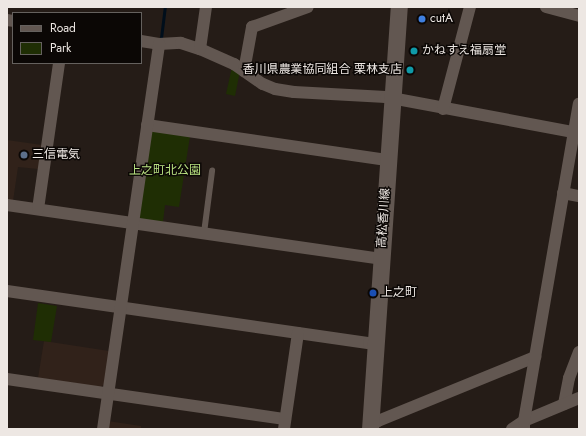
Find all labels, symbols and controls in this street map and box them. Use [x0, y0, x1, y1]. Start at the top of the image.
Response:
legend [12, 12, 142, 64]
place label: cutA [430, 12, 453, 26]
marker: cutA [417, 14, 427, 24]
text: Road [50, 19, 76, 37]
text: Park [50, 39, 71, 57]
place label: かねすえ福扇堂 [422, 44, 506, 58]
marker: かねすえ福扇堂 [409, 46, 419, 56]
place label: 香川県農業協同組合 栗林支店 [242, 63, 402, 77]
marker: 香川県農業協同組合 栗林支店 [405, 65, 415, 75]
place label: 三信電気 [32, 148, 80, 162]
marker: 三信電気 [19, 150, 29, 160]
park label: 上之町北公園 [129, 164, 201, 178]
street label: 高松香川線 [375, 188, 393, 248]
place label: 上之町 [381, 286, 417, 300]
marker: 上之町 [368, 288, 378, 298]

